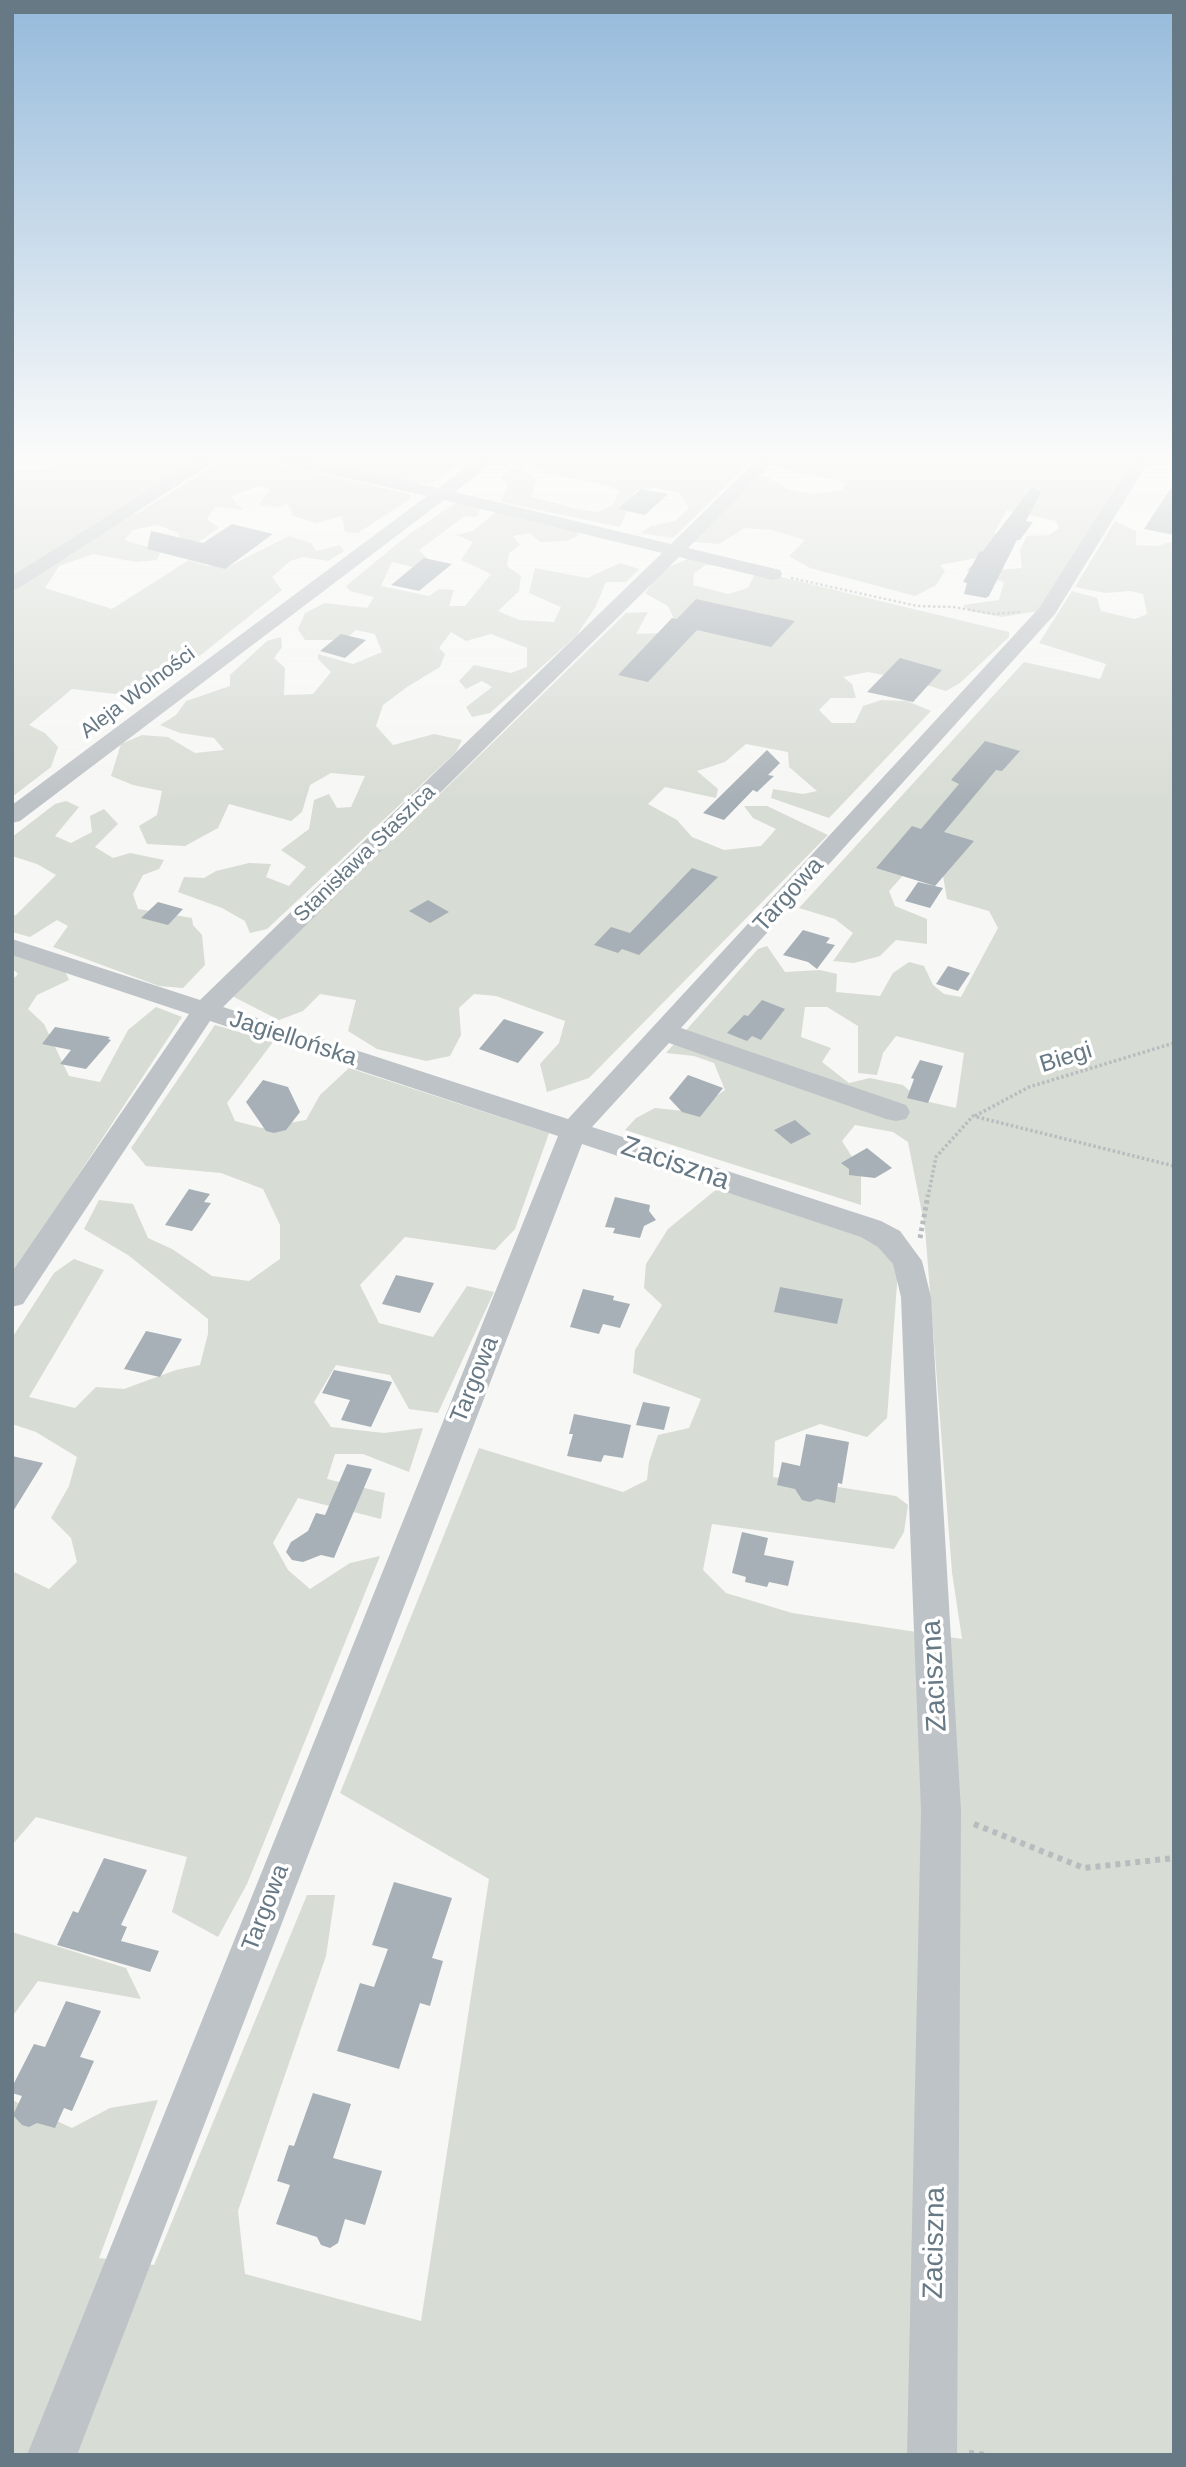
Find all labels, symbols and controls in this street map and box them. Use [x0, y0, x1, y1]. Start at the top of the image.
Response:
street label: Aleja Wolności [76, 642, 200, 744]
street label: Stanisława Staszica [289, 780, 441, 928]
street label: Targowa [748, 852, 830, 938]
street label: Jagiellońska [226, 1005, 360, 1073]
street label: Biegi [1036, 1036, 1096, 1080]
street label: Zaciszna [617, 1130, 733, 1198]
street label: Targowa [445, 1333, 505, 1427]
street label: Zaciszna [915, 1619, 955, 1733]
street label: Targowa [236, 1860, 296, 1956]
street label: Zaciszna [917, 2187, 953, 2299]

